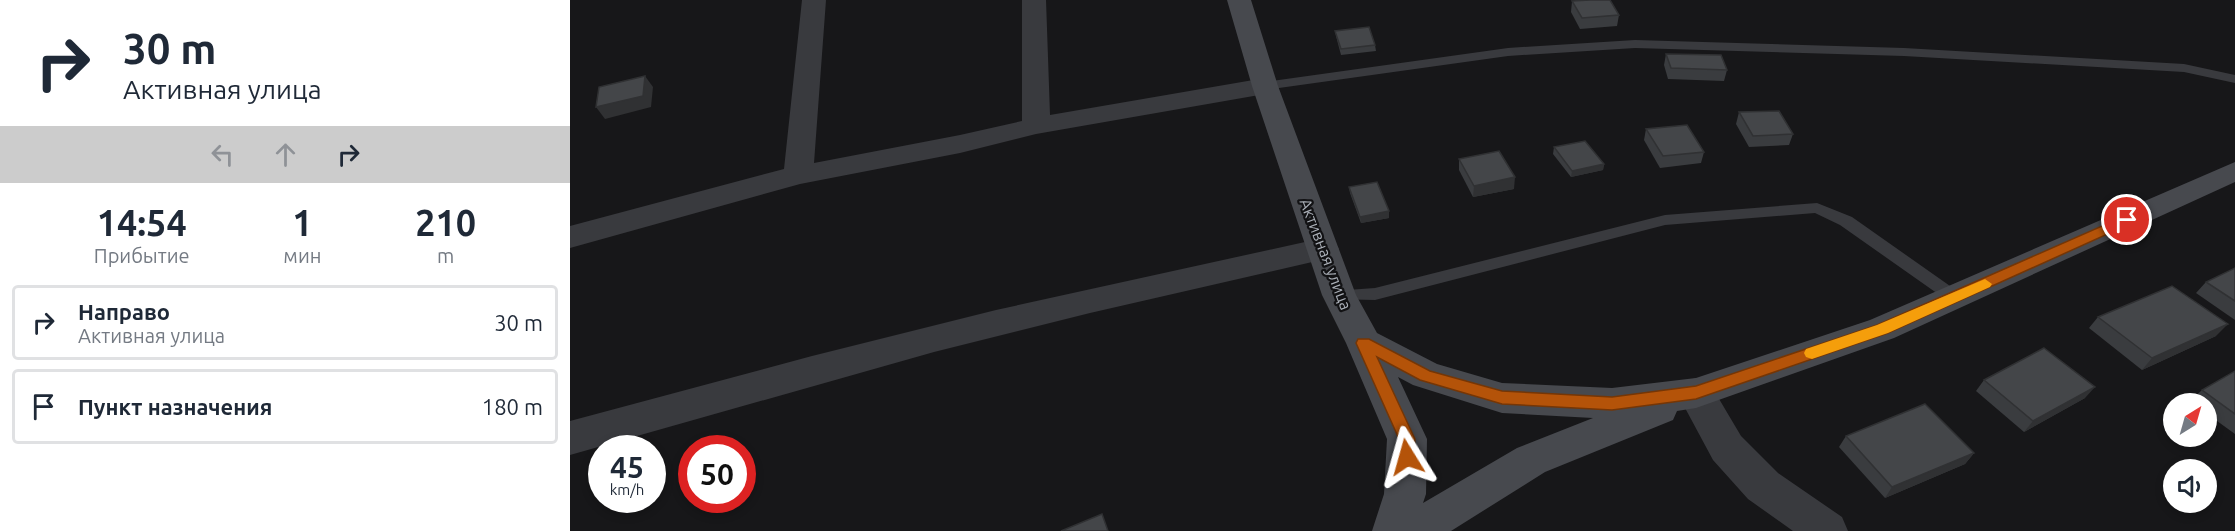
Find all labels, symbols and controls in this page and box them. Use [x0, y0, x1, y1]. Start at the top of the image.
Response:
icon: right [24, 24, 102, 102]
text: 30 m [123, 25, 217, 72]
text: Активная улица [123, 74, 322, 104]
icon: left [206, 138, 239, 171]
icon: ahead [269, 138, 302, 171]
icon: right [332, 138, 365, 171]
pin [2101, 194, 2152, 245]
street label: Активная улица [1297, 196, 1355, 312]
text: 14:54 [97, 202, 187, 243]
text: 1 [292, 202, 313, 243]
text: 210 [415, 202, 476, 243]
icon: arrive [2110, 203, 2143, 236]
text: Прибытие [94, 244, 190, 267]
text: мин [283, 244, 321, 267]
text: m [437, 244, 454, 267]
text: Направо [78, 299, 170, 324]
icon: right [27, 306, 60, 339]
text: 30 m [494, 310, 543, 335]
text: Активная улица [78, 324, 225, 347]
icon: arrive [27, 390, 60, 423]
north arrow [2163, 393, 2217, 447]
map controls [2163, 393, 2217, 513]
text: Пункт назначения [78, 394, 272, 419]
text: 180 m [482, 394, 543, 419]
position arrow [1375, 425, 1439, 489]
speed limit sign: 50 [678, 435, 756, 513]
text: 45 [610, 450, 644, 484]
button: sound [2163, 459, 2217, 513]
text: km/h [610, 481, 644, 498]

